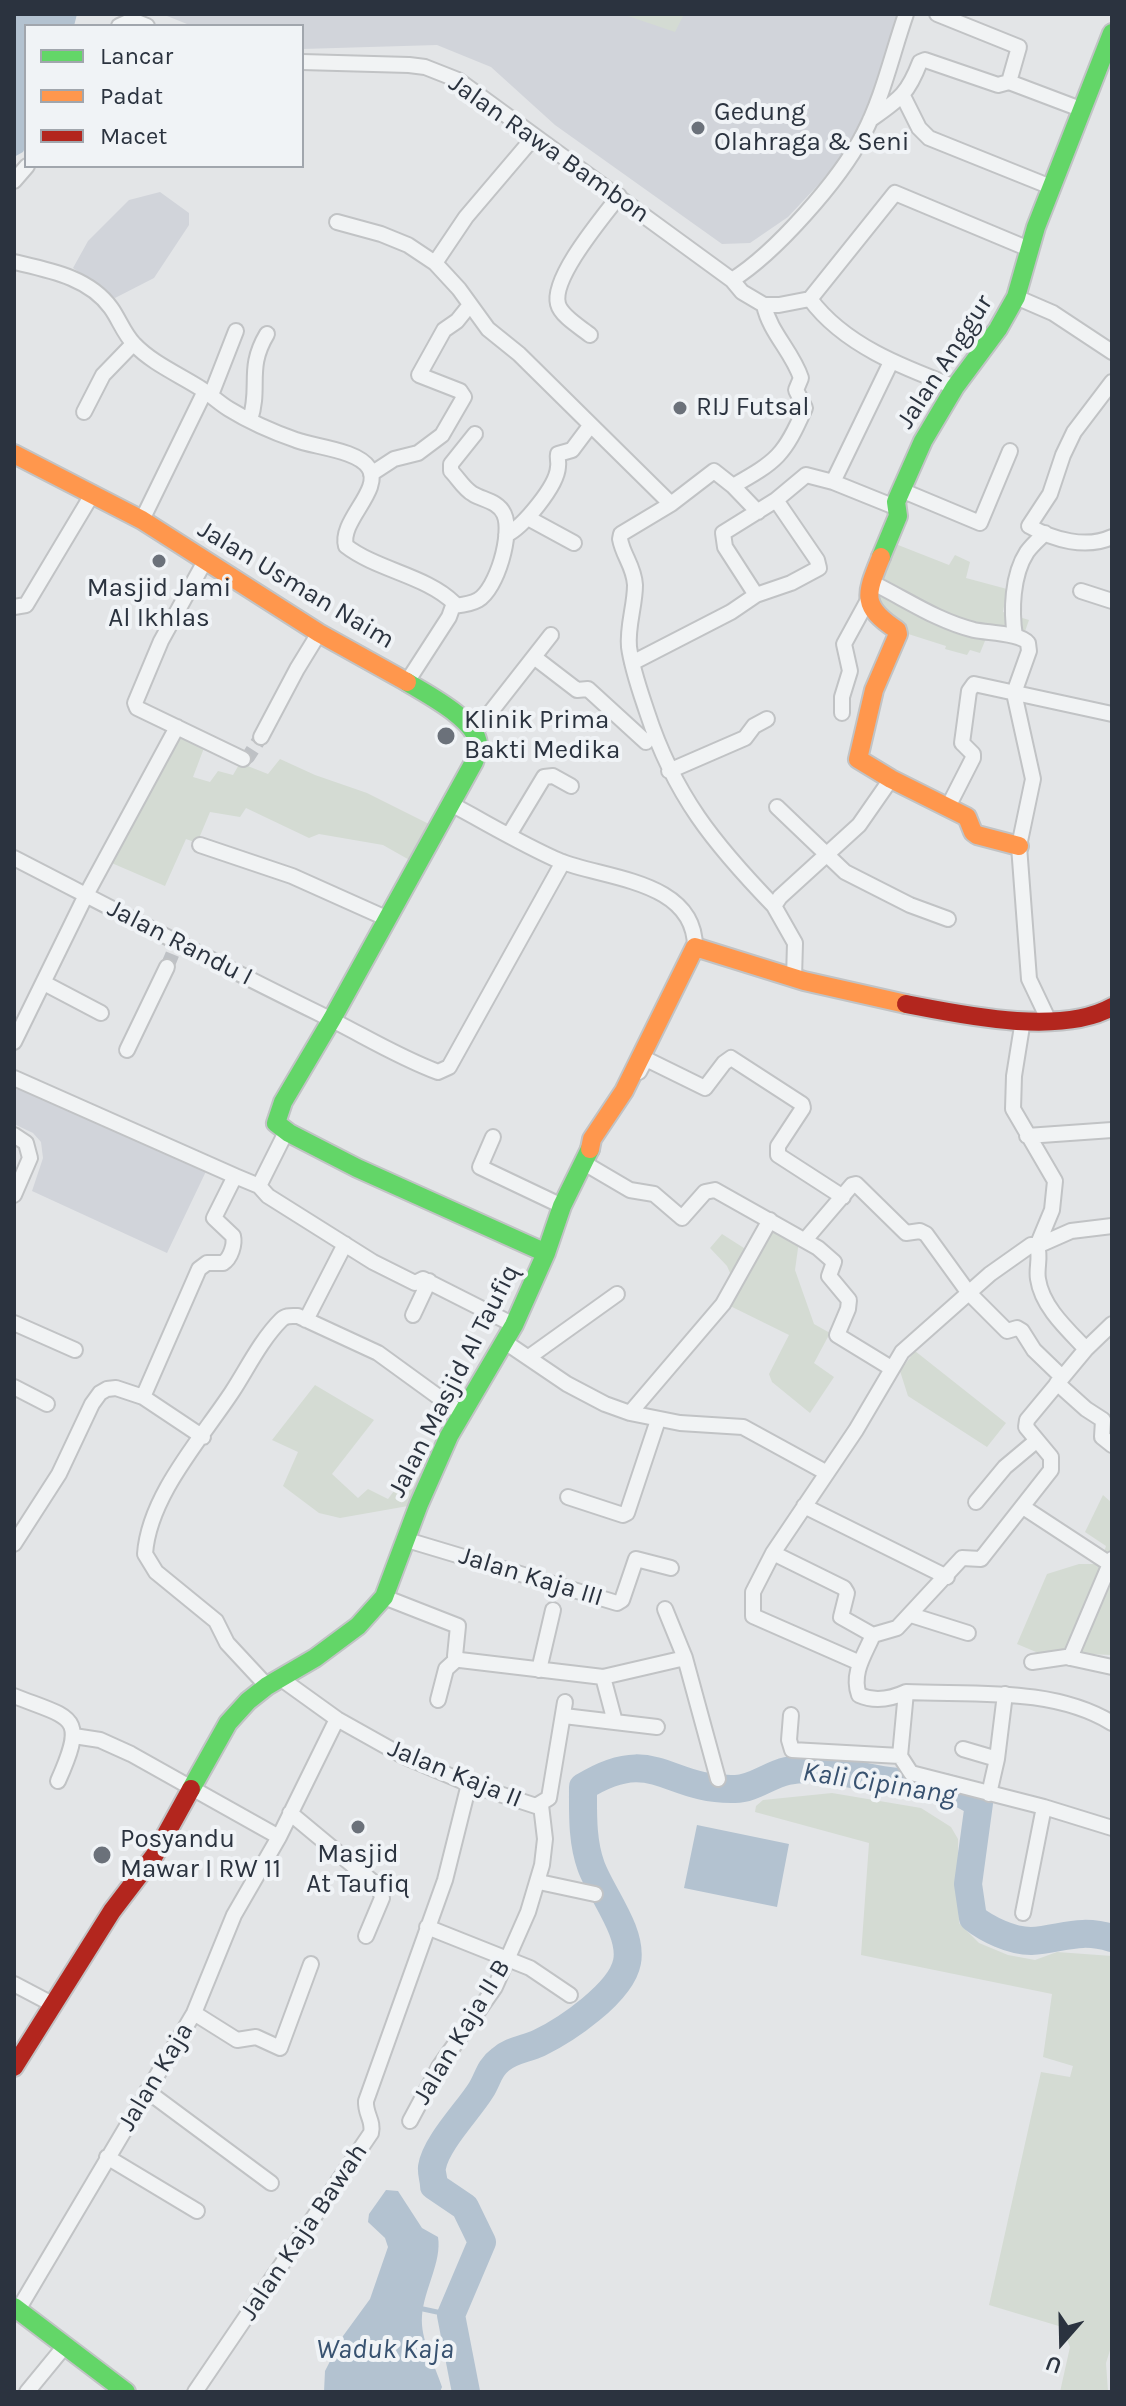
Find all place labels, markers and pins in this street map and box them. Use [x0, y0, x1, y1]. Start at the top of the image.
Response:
place label: Gedung Olahraga & Seni [714, 97, 909, 158]
marker: Gedung Olahraga & Seni [689, 119, 707, 137]
place label: RIJ Futsal [696, 392, 810, 424]
marker: RIJ Futsal [671, 399, 689, 417]
marker: Masjid Jami Al Ikhlas [150, 552, 168, 570]
place label: Masjid Jami Al Ikhlas [87, 573, 231, 634]
place label: Klinik Prima Bakti Medika [464, 705, 620, 766]
marker: Klinik Prima Bakti Medika [435, 725, 457, 747]
marker: Masjid At Taufiq [349, 1818, 367, 1836]
place label: Posyandu Mawar I RW 11 [120, 1824, 281, 1886]
place label: Masjid At Taufiq [306, 1839, 410, 1900]
marker: Posyandu Mawar I RW 11 [91, 1844, 113, 1866]

